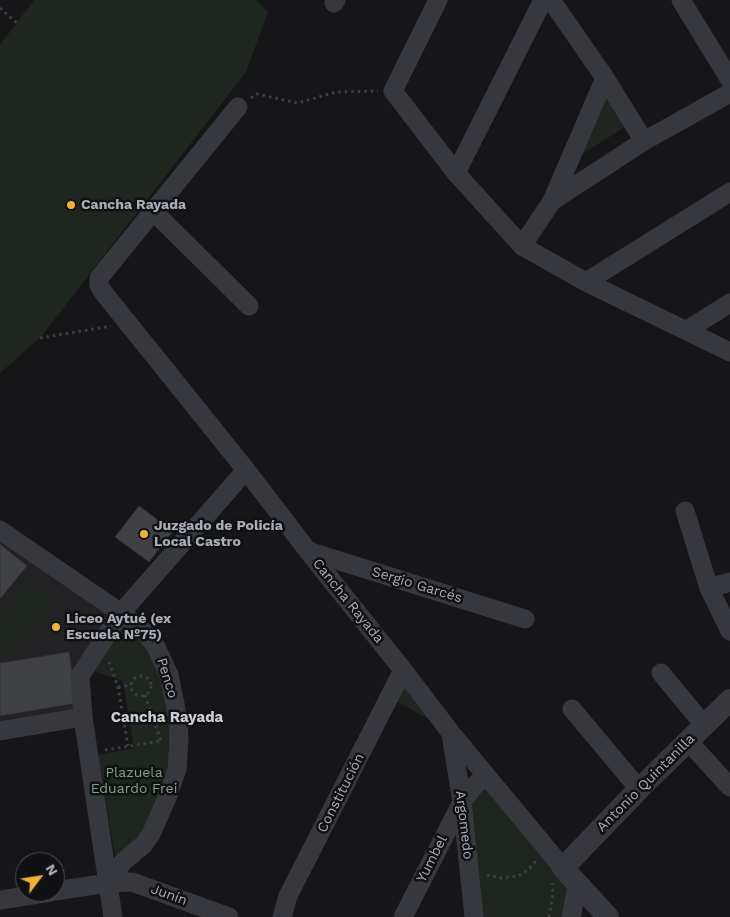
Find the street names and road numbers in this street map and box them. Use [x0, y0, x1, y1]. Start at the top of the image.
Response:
street label: Cancha Rayada [309, 555, 387, 647]
street label: Sergio Garcés [370, 563, 464, 607]
street label: Penco [153, 656, 181, 700]
street label: Antonio Quintanilla [593, 730, 699, 836]
street label: Constitución [314, 751, 368, 835]
street label: Argomedo [451, 790, 477, 860]
street label: Yumbel [413, 833, 451, 885]
street label: Junín [149, 881, 189, 909]

